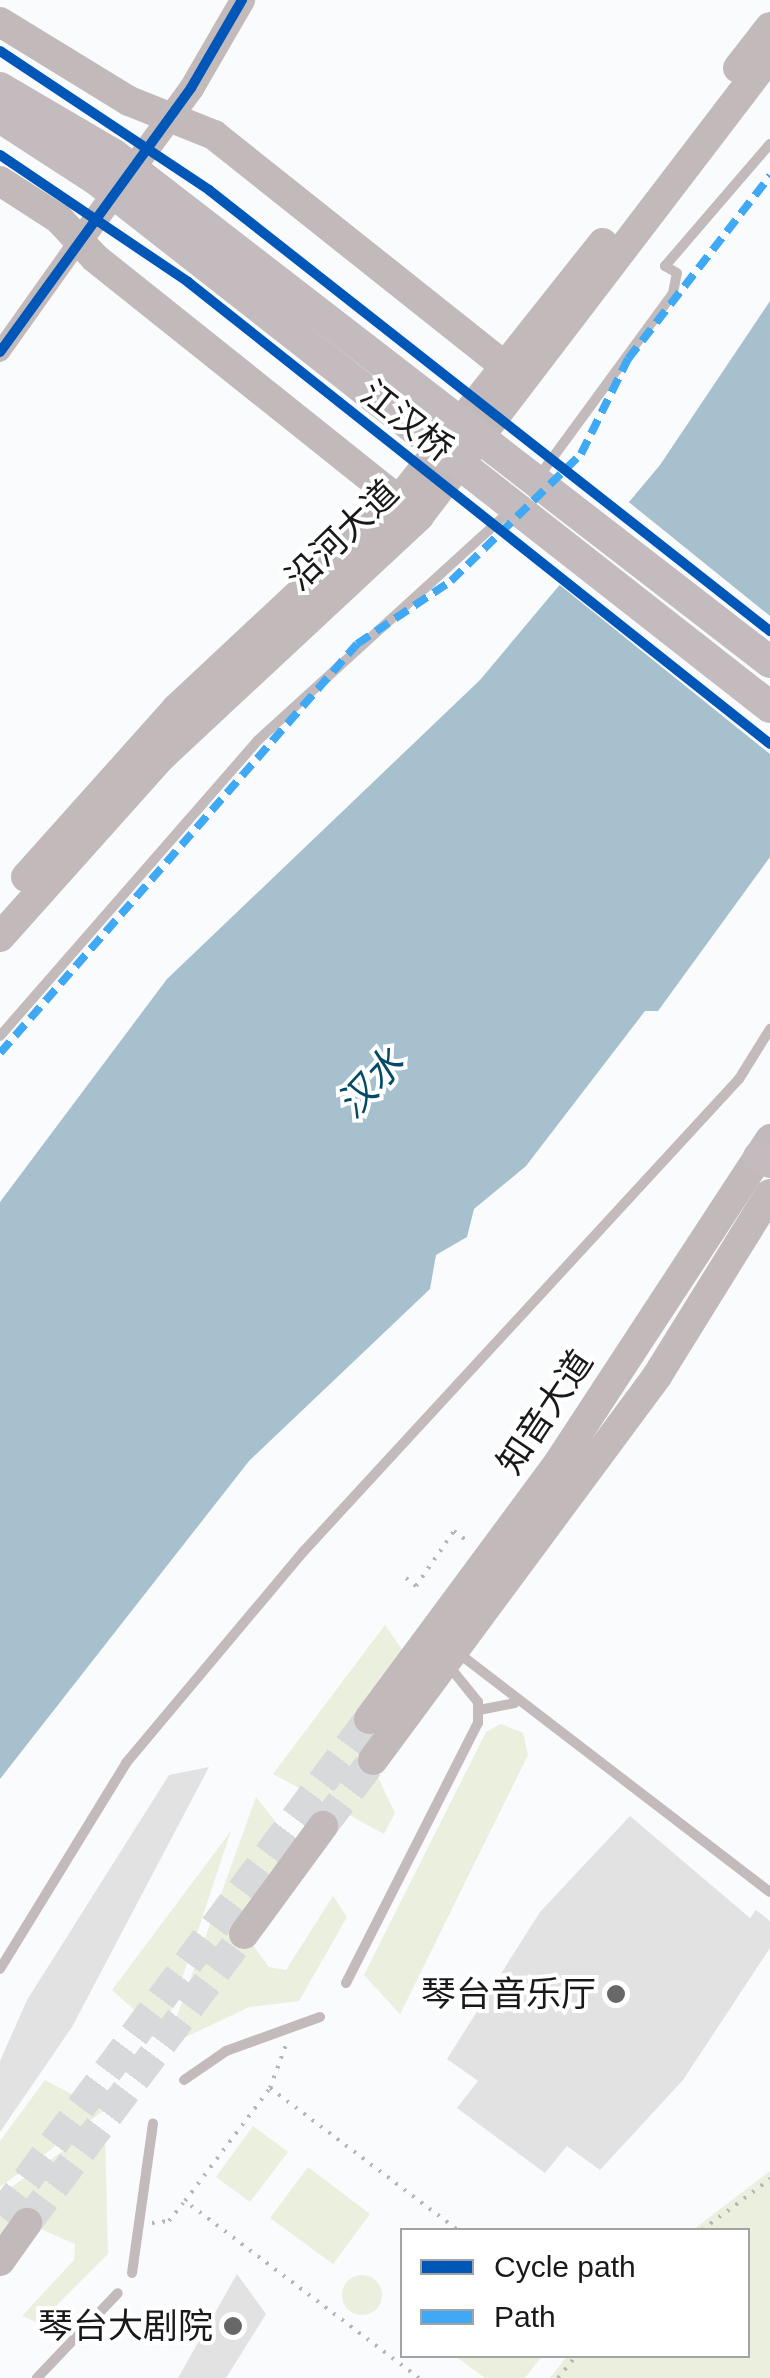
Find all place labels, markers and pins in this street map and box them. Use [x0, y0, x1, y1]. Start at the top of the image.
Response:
place label: 琴台音乐厅 [421, 1973, 596, 2015]
marker: 琴台音乐厅 [605, 1983, 627, 2005]
place label: 琴台大剧院 [38, 2305, 213, 2347]
marker: 琴台大剧院 [222, 2315, 244, 2337]

